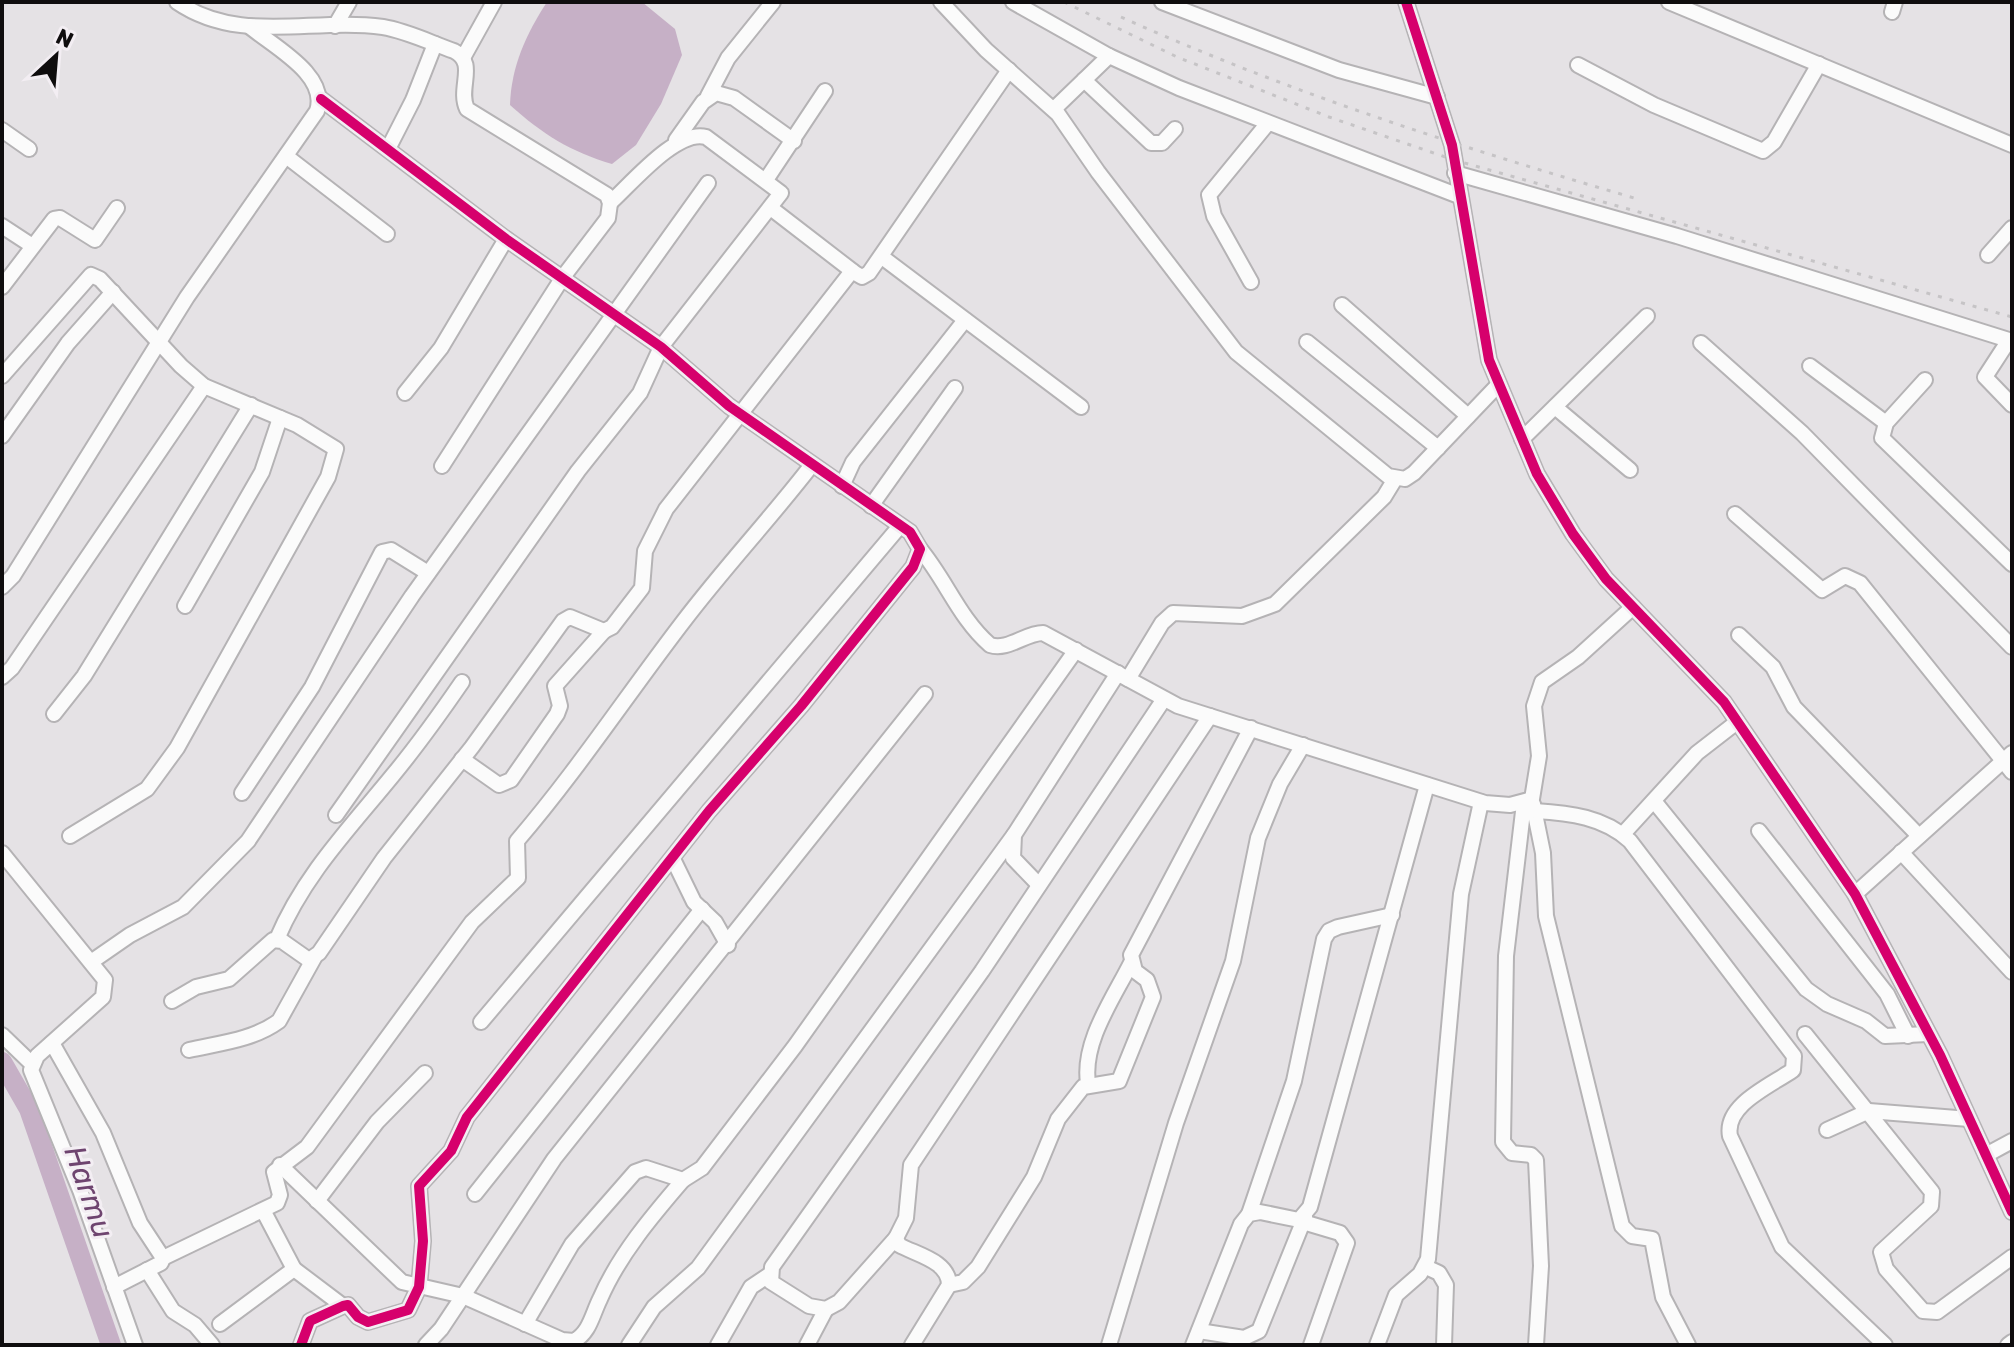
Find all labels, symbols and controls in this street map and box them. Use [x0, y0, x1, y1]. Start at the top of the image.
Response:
north arrow [16, 16, 96, 96]
text: N [52, 23, 78, 54]
water label: Harmu [56, 1141, 122, 1243]

